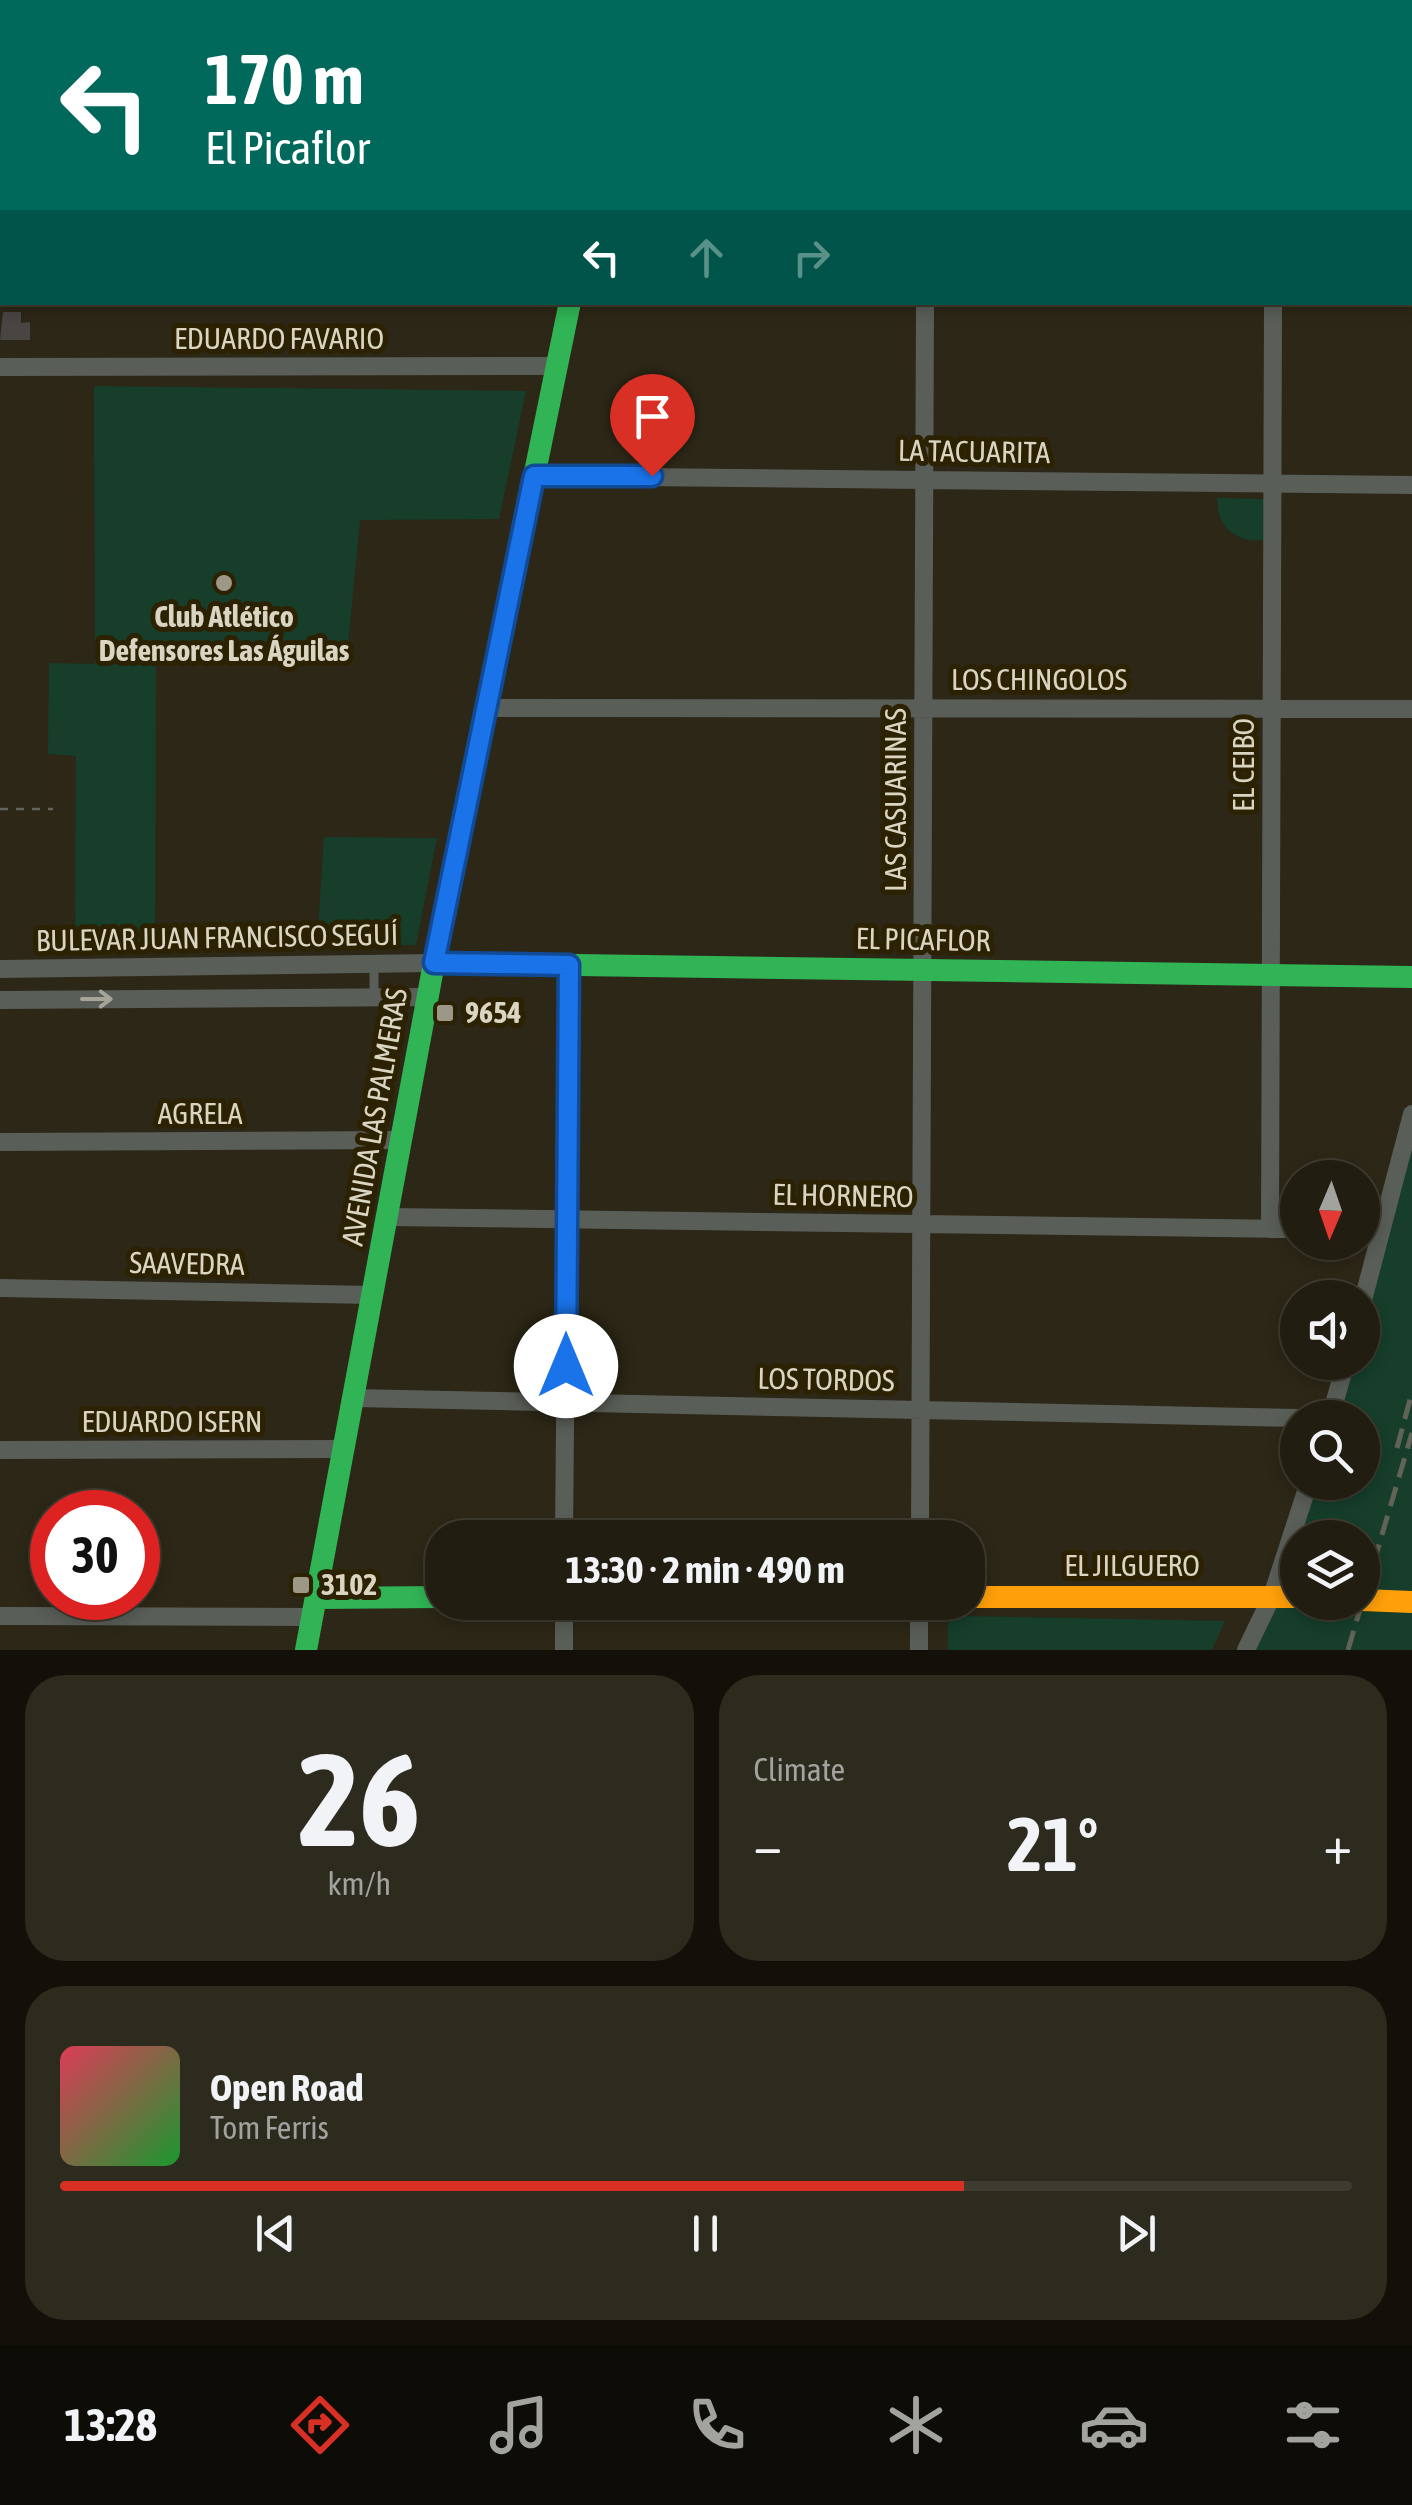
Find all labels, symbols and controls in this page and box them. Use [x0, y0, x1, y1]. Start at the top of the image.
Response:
text: 170 m [205, 39, 364, 119]
icon: left [40, 40, 170, 170]
text: El Picaflor [205, 122, 370, 174]
icon: left [574, 230, 629, 285]
icon: ahead [679, 230, 734, 285]
icon: right [784, 230, 839, 285]
street label: EDUARDO FAVARIO [174, 321, 384, 355]
pin [610, 374, 695, 477]
icon: arrive [625, 389, 680, 444]
street label: LA TACUARITA [898, 433, 1051, 469]
marker: Club Atlético Defensores Las Águilas [213, 572, 235, 594]
place label: Club Atlético Defensores Las Águilas [99, 599, 350, 667]
street label: LOS CHINGOLOS [951, 662, 1127, 696]
street label: LAS CASUARINAS [878, 708, 912, 892]
street label: EL CEIBO [1226, 718, 1260, 812]
street label: BULEVAR JUAN FRANCISCO SEGUÍ [35, 917, 398, 957]
street label: EL PICAFLOR [855, 921, 991, 957]
street label: AVENIDA LAS PALMERAS [335, 986, 413, 1248]
one-way arrow [81, 990, 113, 1009]
place label: 9654 [465, 995, 521, 1029]
marker: 9654 [434, 1002, 456, 1024]
street label: AGRELA [158, 1096, 243, 1130]
north arrow [1280, 1160, 1380, 1260]
map controls [1280, 1160, 1380, 1620]
street label: EL HORNERO [772, 1177, 914, 1213]
street label: SAAVEDRA [129, 1245, 245, 1281]
button: sound [1280, 1280, 1380, 1380]
position arrow [514, 1314, 618, 1418]
street label: LOS TORDOS [757, 1361, 895, 1397]
button: search [1280, 1400, 1380, 1500]
street label: EDUARDO ISERN [81, 1404, 263, 1438]
speed limit sign: 30 [30, 1490, 160, 1620]
button: layers [1280, 1520, 1380, 1620]
text: 13:30 · 2 min · 490 m [565, 1548, 845, 1591]
street label: EL JILGUERO [1064, 1548, 1200, 1582]
place label: 3102 [321, 1567, 377, 1601]
marker: 3102 [290, 1574, 312, 1596]
text: 26 [298, 1725, 420, 1874]
text: Climate [754, 1751, 845, 1788]
text: 21° [1007, 1801, 1098, 1887]
text: − [754, 1813, 782, 1876]
text: + [1323, 1813, 1352, 1876]
text: km/h [328, 1865, 391, 1902]
text: Open Road [210, 2066, 364, 2109]
text: Tom Ferris [210, 2109, 329, 2146]
icon: previous [248, 2206, 303, 2261]
icon: pause [678, 2206, 733, 2261]
icon: next [1109, 2206, 1164, 2261]
icon: directions [285, 2390, 355, 2460]
icon: music [484, 2390, 554, 2460]
icon: phone [682, 2390, 752, 2460]
icon: climate [881, 2390, 951, 2460]
icon: car [1079, 2390, 1149, 2460]
icon: filters [1278, 2390, 1348, 2460]
text: 13:28 [64, 2399, 157, 2451]

